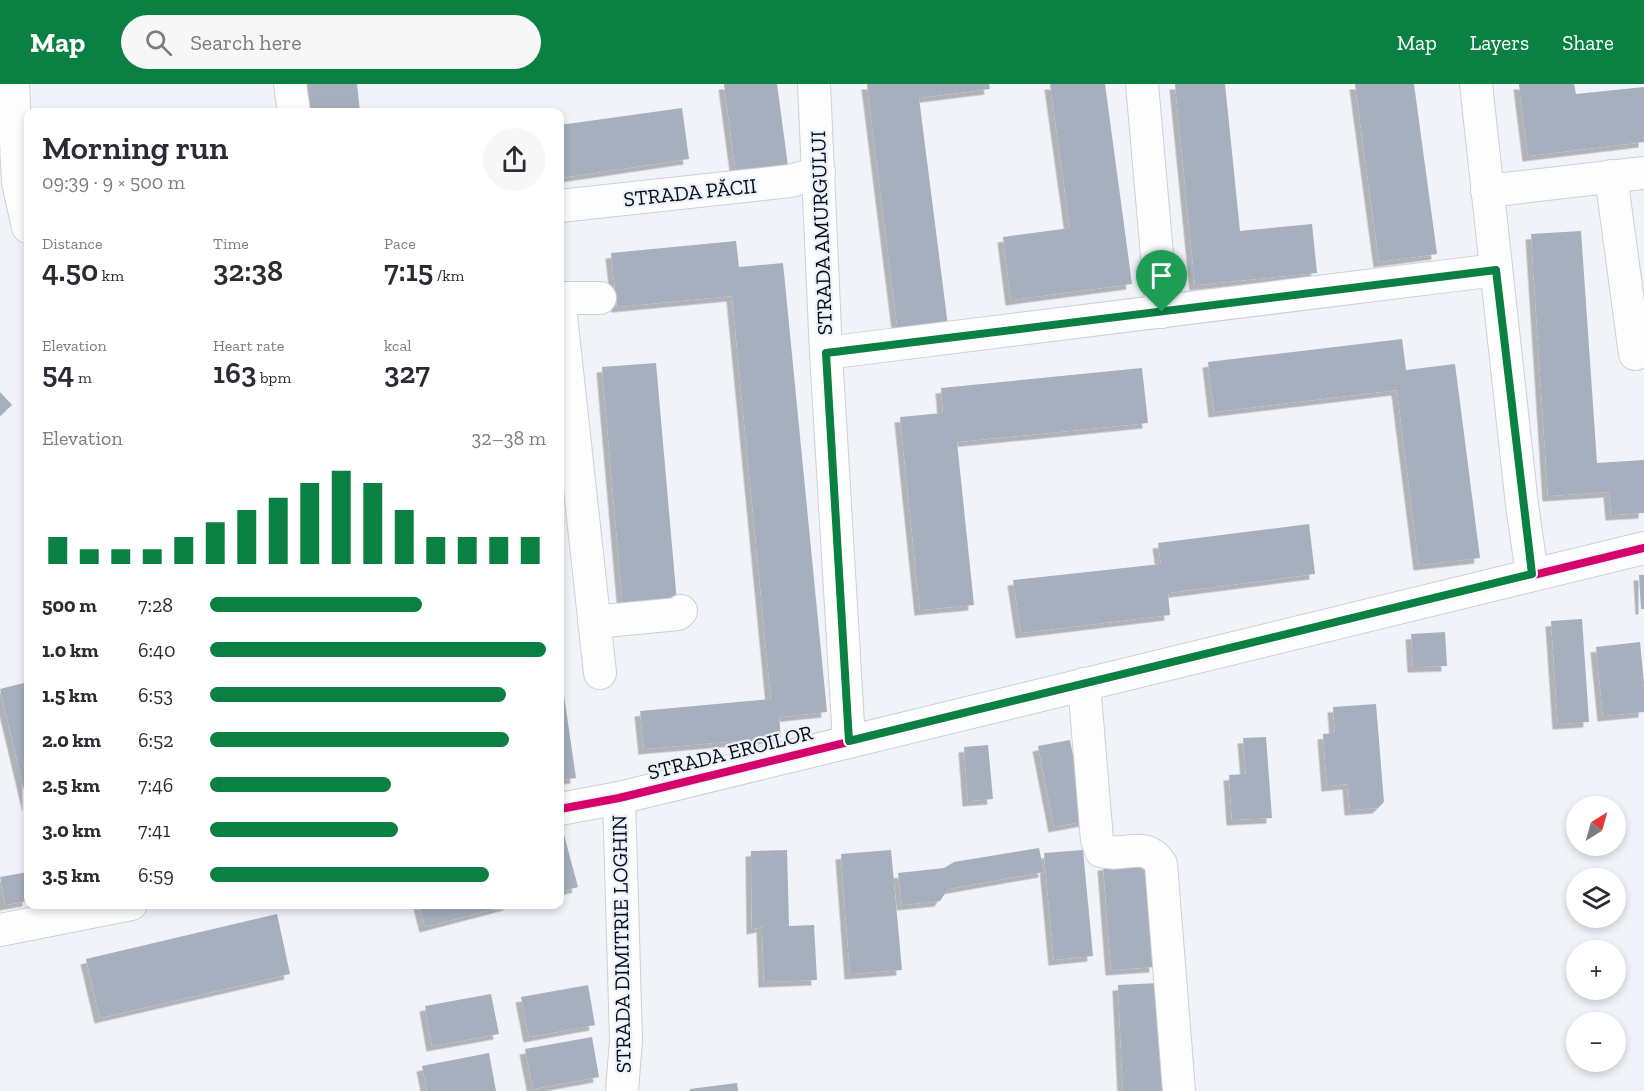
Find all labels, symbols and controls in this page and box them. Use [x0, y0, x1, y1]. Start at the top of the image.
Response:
search box [121, 15, 541, 69]
text: Map [30, 26, 85, 59]
icon: search [142, 26, 175, 59]
text: Search here [190, 29, 302, 56]
text: Map [1397, 30, 1437, 55]
text: Layers [1470, 30, 1529, 55]
text: Share [1562, 30, 1614, 55]
text: Morning run [42, 128, 228, 167]
button: share [483, 128, 546, 191]
street label: STRADA AMURGULUI [805, 130, 837, 336]
text: 09:39 · 9 × 500 m [42, 170, 185, 194]
street label: STRADA PĂCII [622, 173, 758, 211]
text: Distance [42, 234, 103, 253]
text: Time [213, 234, 249, 253]
text: Pace [384, 234, 416, 253]
pin [1136, 250, 1187, 312]
text: 4.50 [42, 253, 98, 289]
text: 32:38 [213, 253, 283, 289]
text: 7:15 [384, 253, 433, 289]
icon: arrive [1145, 259, 1178, 292]
text: km [98, 266, 124, 285]
text: /km [433, 266, 464, 285]
text: Elevation [42, 336, 107, 355]
text: Heart rate [213, 336, 284, 355]
text: kcal [384, 336, 411, 355]
text: 54 [42, 355, 74, 391]
text: 163 [213, 355, 256, 391]
text: 327 [384, 355, 430, 391]
text: m [74, 368, 92, 387]
text: bpm [256, 368, 291, 387]
text: Elevation [42, 426, 123, 450]
text: 32–38 m [472, 426, 546, 450]
text: 500 m [42, 593, 97, 617]
text: 7:28 [138, 593, 173, 617]
text: 1.0 km [42, 638, 98, 662]
text: 6:40 [138, 638, 175, 662]
text: 1.5 km [42, 683, 97, 707]
text: 6:53 [138, 683, 173, 707]
street label: STRADA EROILOR [645, 719, 815, 785]
text: 2.0 km [42, 728, 101, 752]
text: 6:52 [138, 728, 174, 752]
text: 2.5 km [42, 773, 100, 797]
text: 7:46 [138, 773, 173, 797]
north arrow [1566, 796, 1626, 856]
map controls [1566, 796, 1626, 1072]
street label: STRADA DIMITRIE LOGHIN [606, 815, 636, 1073]
text: 3.0 km [42, 818, 101, 842]
text: 7:41 [138, 818, 170, 842]
text: 3.5 km [42, 863, 100, 887]
text: 6:59 [138, 863, 174, 887]
button: layers [1566, 868, 1626, 928]
button: + [1566, 940, 1626, 1000]
button: − [1566, 1012, 1626, 1072]

